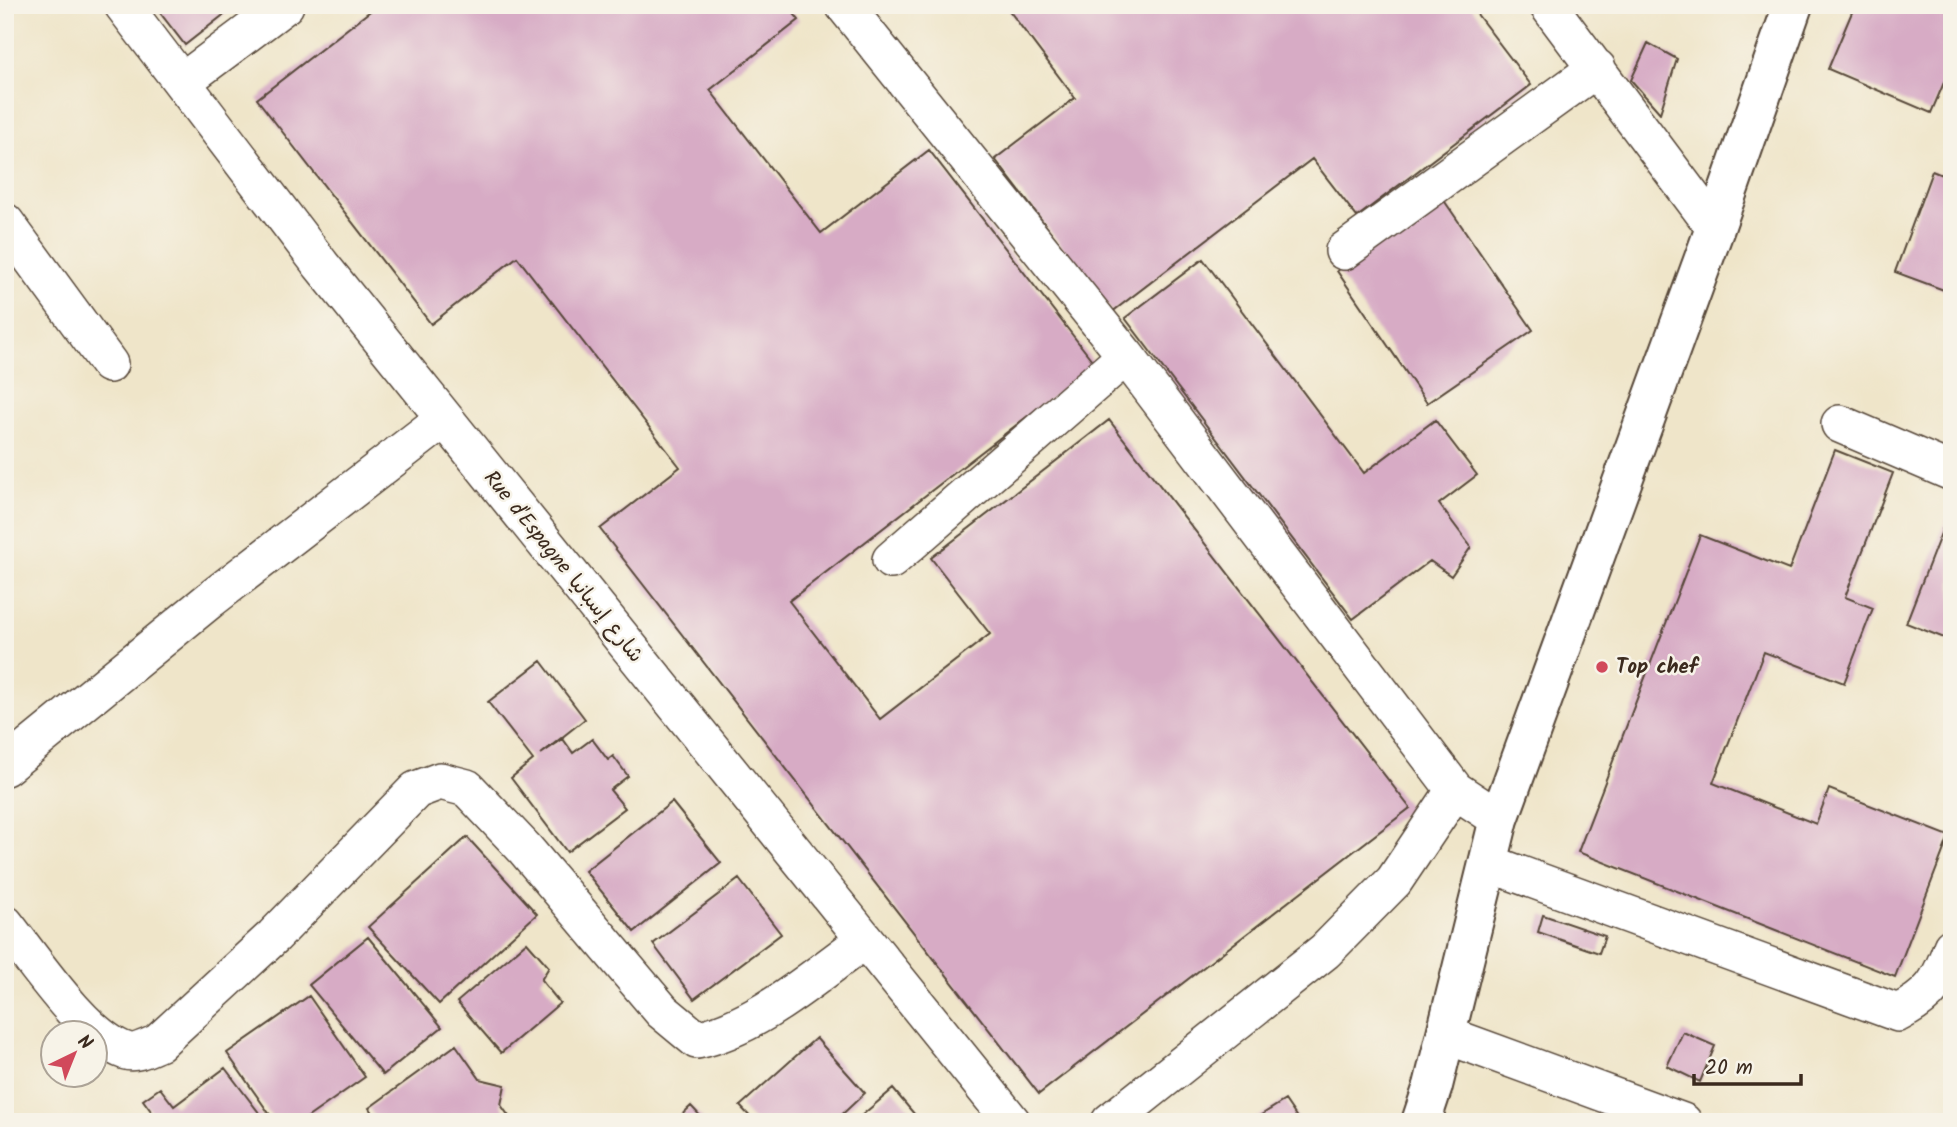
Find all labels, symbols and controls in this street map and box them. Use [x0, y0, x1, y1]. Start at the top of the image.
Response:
street label: Rue d'Espagne شارع إسبانيا [475, 464, 651, 670]
place label: Top chef [1616, 651, 1700, 684]
marker: Top chef [1594, 659, 1610, 675]
north arrow [38, 1018, 108, 1088]
text: N [70, 1028, 99, 1058]
scale bar [1694, 1043, 1801, 1087]
text: 20 m [1705, 1052, 1753, 1085]

